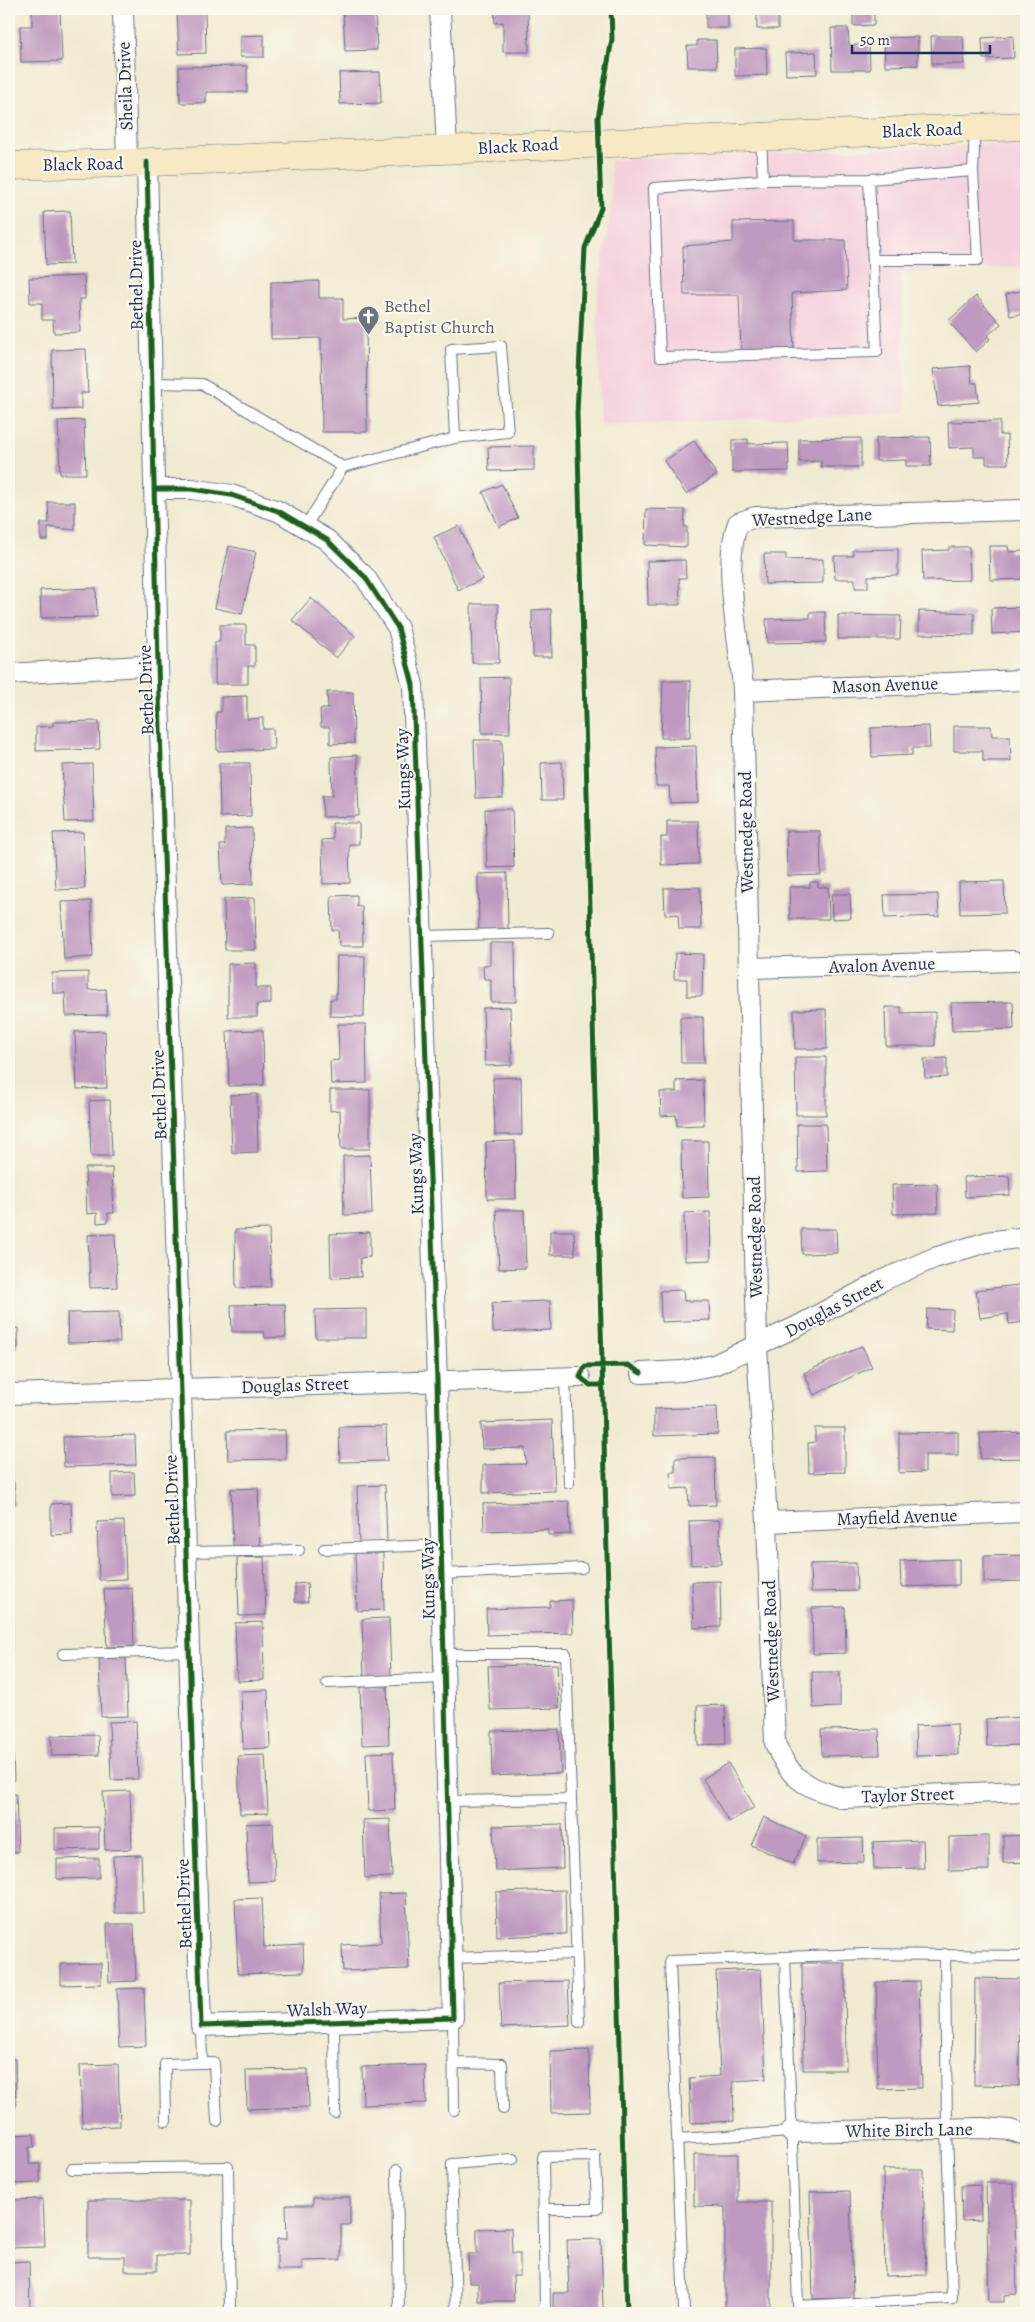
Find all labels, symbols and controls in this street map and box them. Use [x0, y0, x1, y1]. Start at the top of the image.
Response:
scale bar [852, 22, 990, 54]
text: 50 m [860, 30, 890, 50]
street label: Sheila Drive [111, 41, 139, 131]
street label: Black Road [881, 117, 963, 143]
street label: Black Road [477, 132, 559, 160]
street label: Black Road [42, 151, 124, 177]
street label: Bethel Drive [123, 239, 149, 331]
place label: Bethel Baptist Church [384, 294, 495, 339]
church icon: Bethel Baptist Church [356, 304, 380, 335]
street label: Westnedge Lane [750, 502, 873, 532]
street label: Bethel Drive [132, 644, 160, 736]
street label: Mason Avenue [831, 671, 939, 699]
street label: Kungs Way [390, 727, 416, 810]
street label: Westnedge Road [733, 770, 759, 894]
street label: Avalon Avenue [827, 951, 936, 979]
street label: Bethel Drive [145, 1049, 173, 1141]
street label: Kungs Way [403, 1132, 429, 1215]
street label: Westnedge Road [742, 1175, 768, 1299]
street label: Douglas Street [781, 1271, 887, 1343]
street label: Douglas Street [241, 1371, 350, 1399]
street label: Bethel Drive [158, 1454, 186, 1546]
street label: Mayfield Avenue [836, 1503, 958, 1531]
street label: Kungs Way [415, 1537, 441, 1620]
street label: Westnedge Road [757, 1579, 785, 1704]
street label: Taylor Street [861, 1781, 955, 1809]
street label: Bethel Drive [170, 1858, 198, 1950]
street label: Walsh Way [286, 1996, 368, 2022]
street label: White Birch Lane [844, 2117, 973, 2143]

